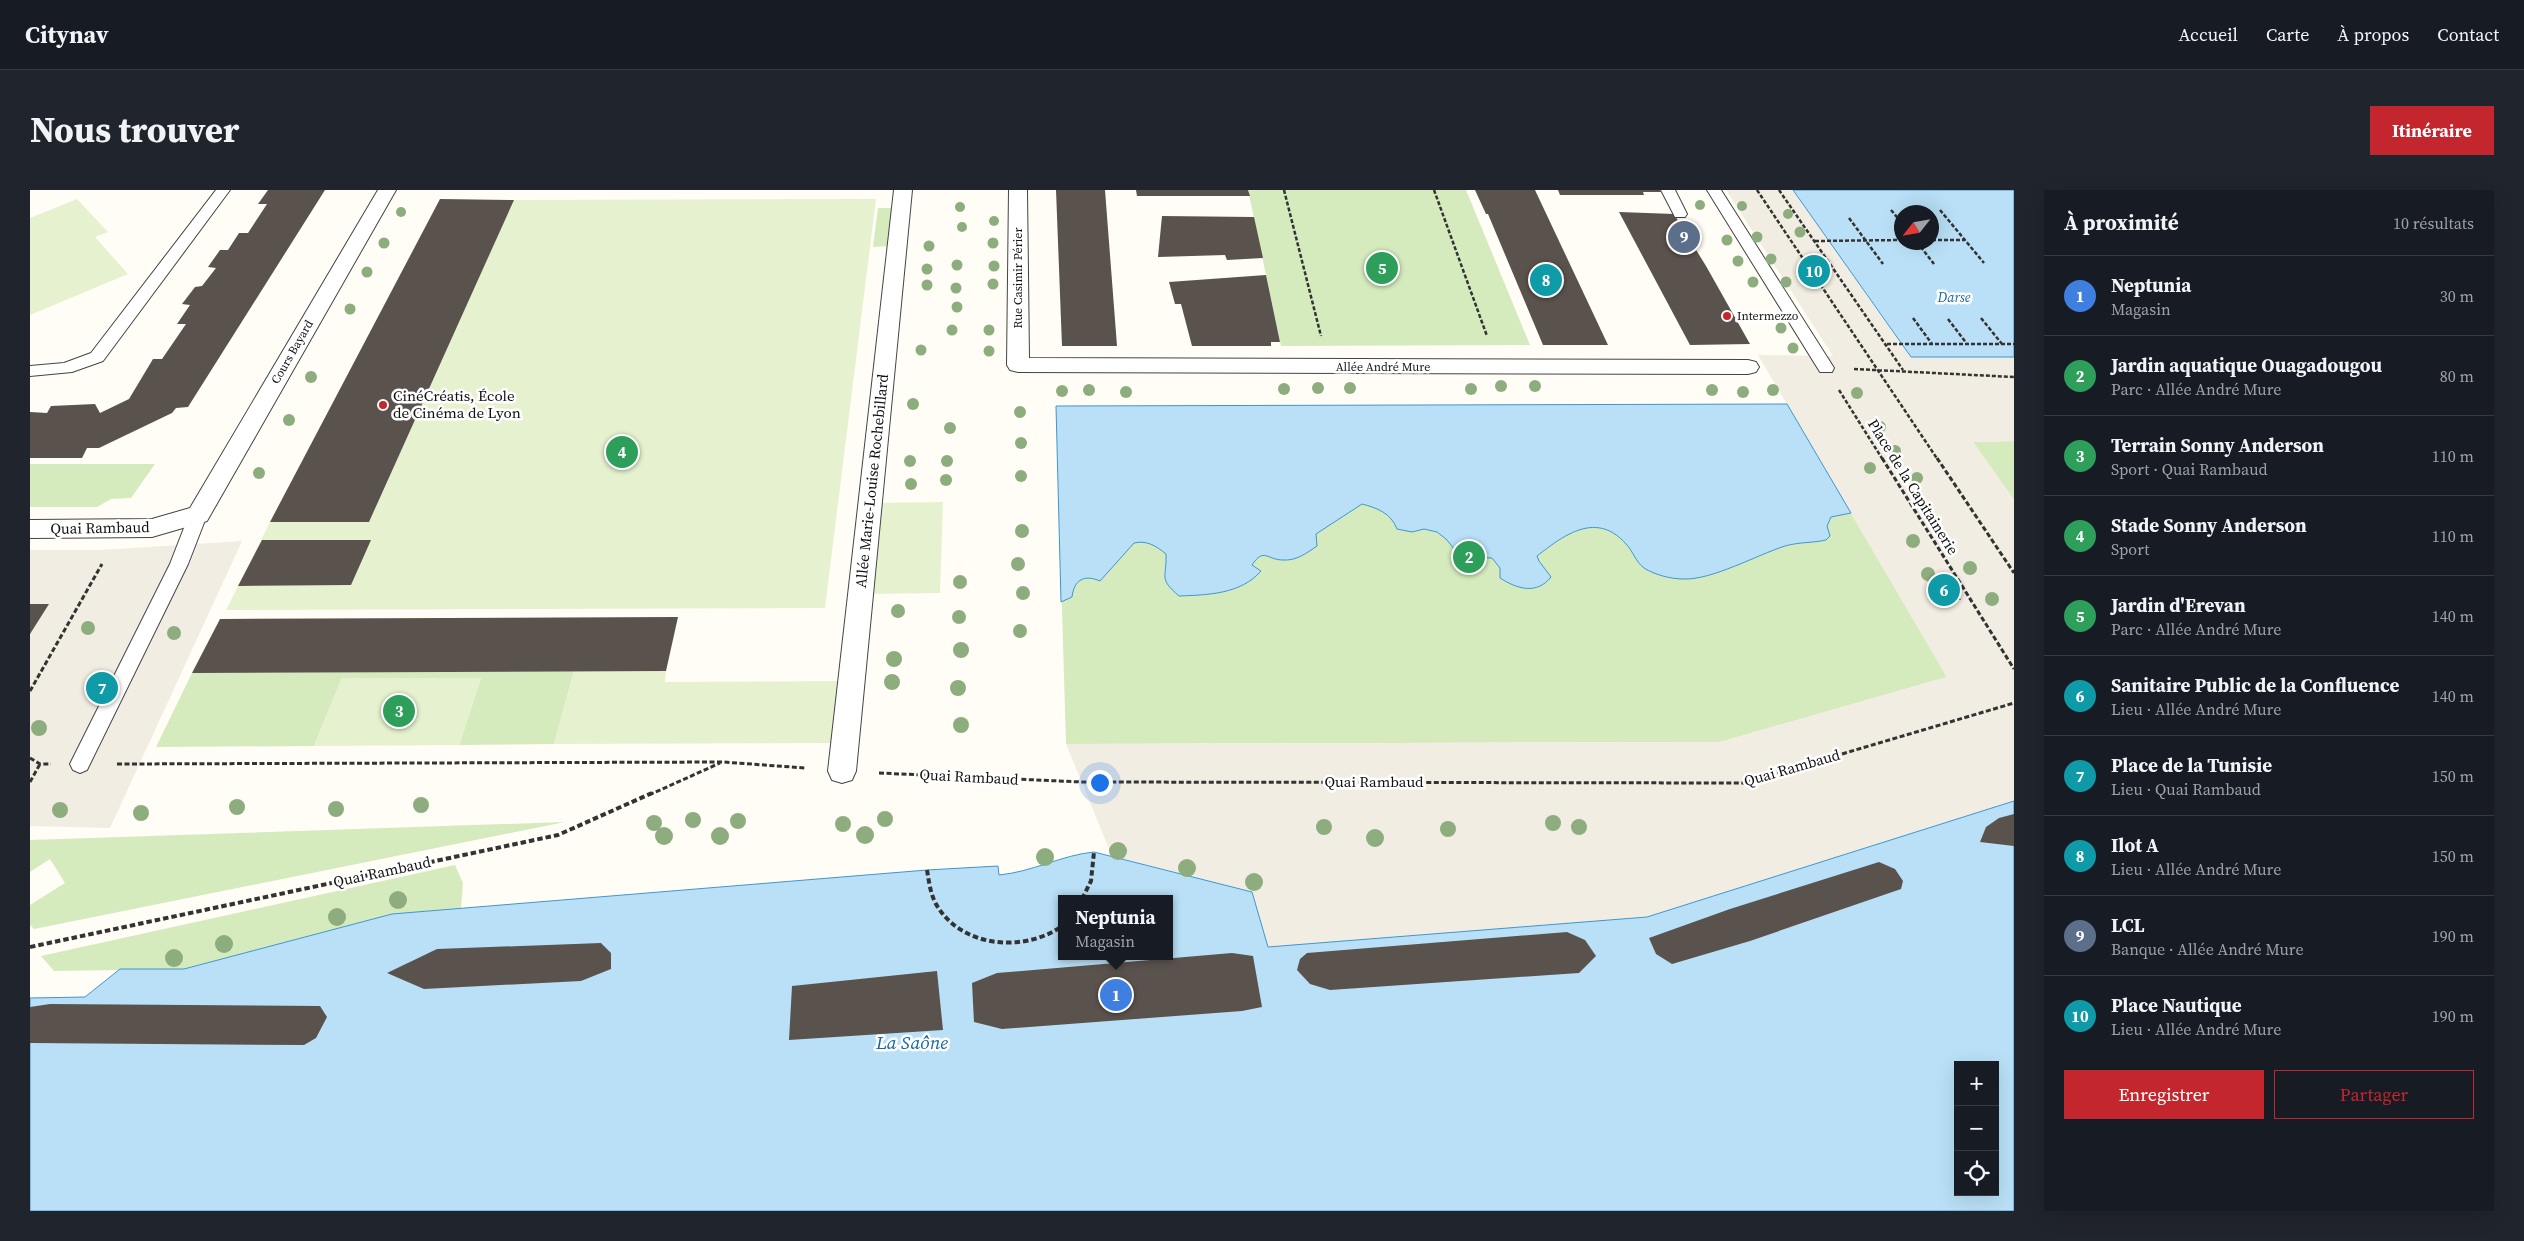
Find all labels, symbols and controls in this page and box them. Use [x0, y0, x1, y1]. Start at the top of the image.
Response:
text: Citynav [25, 18, 109, 51]
text: Accueil [2179, 22, 2238, 47]
text: Carte [2266, 22, 2309, 47]
text: À propos [2337, 22, 2409, 47]
text: Contact [2437, 22, 2499, 47]
text: Nous trouver [30, 106, 239, 154]
button: Itinéraire [2370, 106, 2494, 155]
north arrow [1894, 205, 1939, 250]
text: À proximité [2064, 208, 2179, 237]
text: 10 résultats [2393, 212, 2474, 234]
pin: 9 [1668, 218, 1700, 256]
street label: Rue Casimir Périer [1010, 228, 1026, 329]
pin: 5 [1366, 249, 1398, 287]
pin: 10 [1798, 252, 1830, 290]
pin: 8 [1530, 261, 1562, 299]
text: Neptunia [2111, 272, 2191, 298]
text: 1 [2076, 285, 2084, 307]
text: 30 m [2440, 285, 2474, 307]
water label: Darse [1936, 287, 1971, 307]
text: Magasin [2111, 298, 2171, 320]
place label: Intermezzo [1737, 308, 1799, 324]
marker: Intermezzo [1721, 310, 1733, 322]
street label: Cours Bayard [267, 317, 317, 387]
text: Jardin aquatique Ouagadougou [2111, 352, 2382, 378]
street label: Allée André Mure [1336, 359, 1430, 375]
text: 2 [2076, 365, 2084, 387]
text: 80 m [2440, 365, 2474, 387]
street label: Allée Marie-Louise Rochebillard [850, 372, 893, 589]
text: Parc · Allée André Mure [2111, 378, 2281, 400]
place label: CinéCréatis, École de Cinéma de Lyon [393, 385, 521, 423]
marker: CinéCréatis, École de Cinéma de Lyon [377, 399, 389, 411]
street label: Place de la Capitainerie [1863, 415, 1964, 559]
text: Terrain Sonny Anderson [2111, 432, 2324, 458]
pin: 4 [606, 433, 638, 471]
text: 3 [2076, 445, 2084, 467]
text: 110 m [2432, 445, 2474, 467]
text: Sport · Quai Rambaud [2111, 458, 2267, 480]
text: Stade Sonny Anderson [2111, 512, 2307, 538]
street label: Quai Rambaud [50, 516, 150, 539]
text: 4 [2076, 525, 2084, 547]
text: 110 m [2432, 525, 2474, 547]
pin: 2 [1453, 538, 1485, 576]
text: Sport [2111, 538, 2149, 560]
pin: 6 [1928, 571, 1960, 609]
text: Jardin d'Erevan [2111, 592, 2246, 618]
text: 5 [2076, 605, 2084, 627]
text: 140 m [2432, 605, 2474, 627]
text: Parc · Allée André Mure [2111, 618, 2281, 640]
pin: 7 [86, 669, 118, 707]
text: Sanitaire Public de la Confluence [2111, 672, 2399, 698]
text: 6 [2076, 685, 2084, 707]
text: 140 m [2432, 685, 2474, 707]
pin: 3 [383, 692, 415, 730]
text: Lieu · Allée André Mure [2111, 698, 2281, 720]
street label: Quai Rambaud [1741, 744, 1843, 791]
text: Place de la Tunisie [2111, 752, 2272, 778]
street label: Quai Rambaud [919, 763, 1020, 790]
text: 7 [2076, 765, 2084, 787]
text: 150 m [2432, 765, 2474, 787]
your location [1087, 770, 1113, 796]
street label: Quai Rambaud [1324, 771, 1424, 792]
text: Lieu · Quai Rambaud [2111, 778, 2261, 800]
text: Ilot A [2111, 832, 2159, 858]
text: 8 [2076, 845, 2084, 867]
text: 150 m [2432, 845, 2474, 867]
street label: Quai Rambaud [331, 851, 433, 892]
text: Lieu · Allée André Mure [2111, 858, 2281, 880]
popup [1058, 895, 1173, 960]
text: Neptunia [1075, 904, 1156, 930]
text: LCL [2111, 912, 2145, 938]
text: 9 [2076, 925, 2084, 947]
text: 190 m [2432, 925, 2474, 947]
text: Magasin [1075, 930, 1135, 952]
text: Banque · Allée André Mure [2111, 938, 2304, 960]
pin: 1 [1100, 976, 1132, 1014]
text: Place Nautique [2111, 992, 2242, 1018]
text: 10 [2071, 1005, 2089, 1027]
text: 190 m [2432, 1005, 2474, 1027]
text: Lieu · Allée André Mure [2111, 1018, 2281, 1040]
water label: La Saône [875, 1029, 948, 1055]
map controls [1954, 1061, 1999, 1196]
button: + [1954, 1061, 1999, 1106]
button: Enregistrer [2064, 1070, 2264, 1119]
button: Partager [2274, 1070, 2474, 1119]
button: − [1954, 1106, 1999, 1151]
button: locate [1954, 1151, 1999, 1196]

